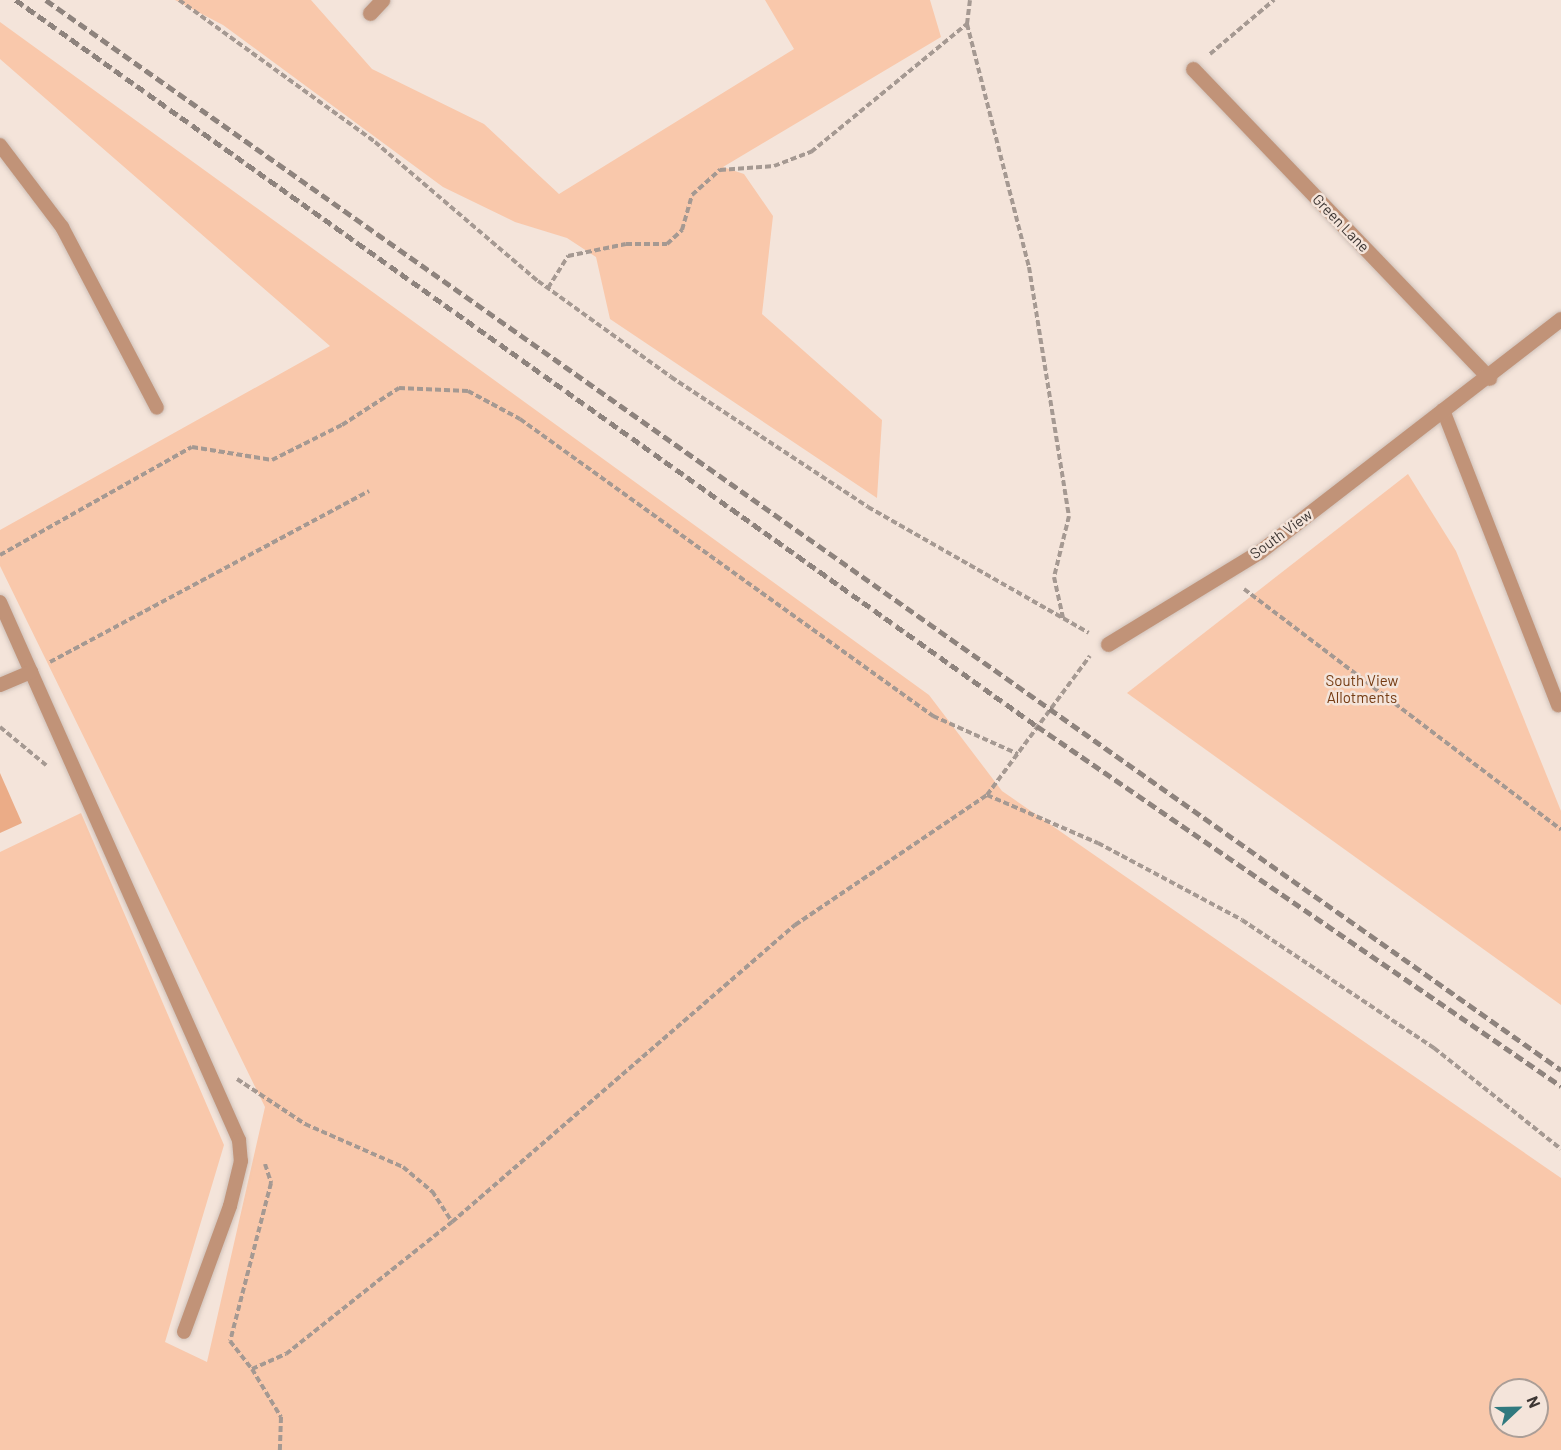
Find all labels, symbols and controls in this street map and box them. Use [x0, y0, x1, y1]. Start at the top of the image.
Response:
street label: Green Lane [1309, 190, 1373, 256]
street label: South View [1246, 505, 1316, 563]
park label: South View Allotments [1326, 671, 1398, 706]
north arrow [1489, 1378, 1549, 1438]
text: N [1523, 1393, 1545, 1410]

